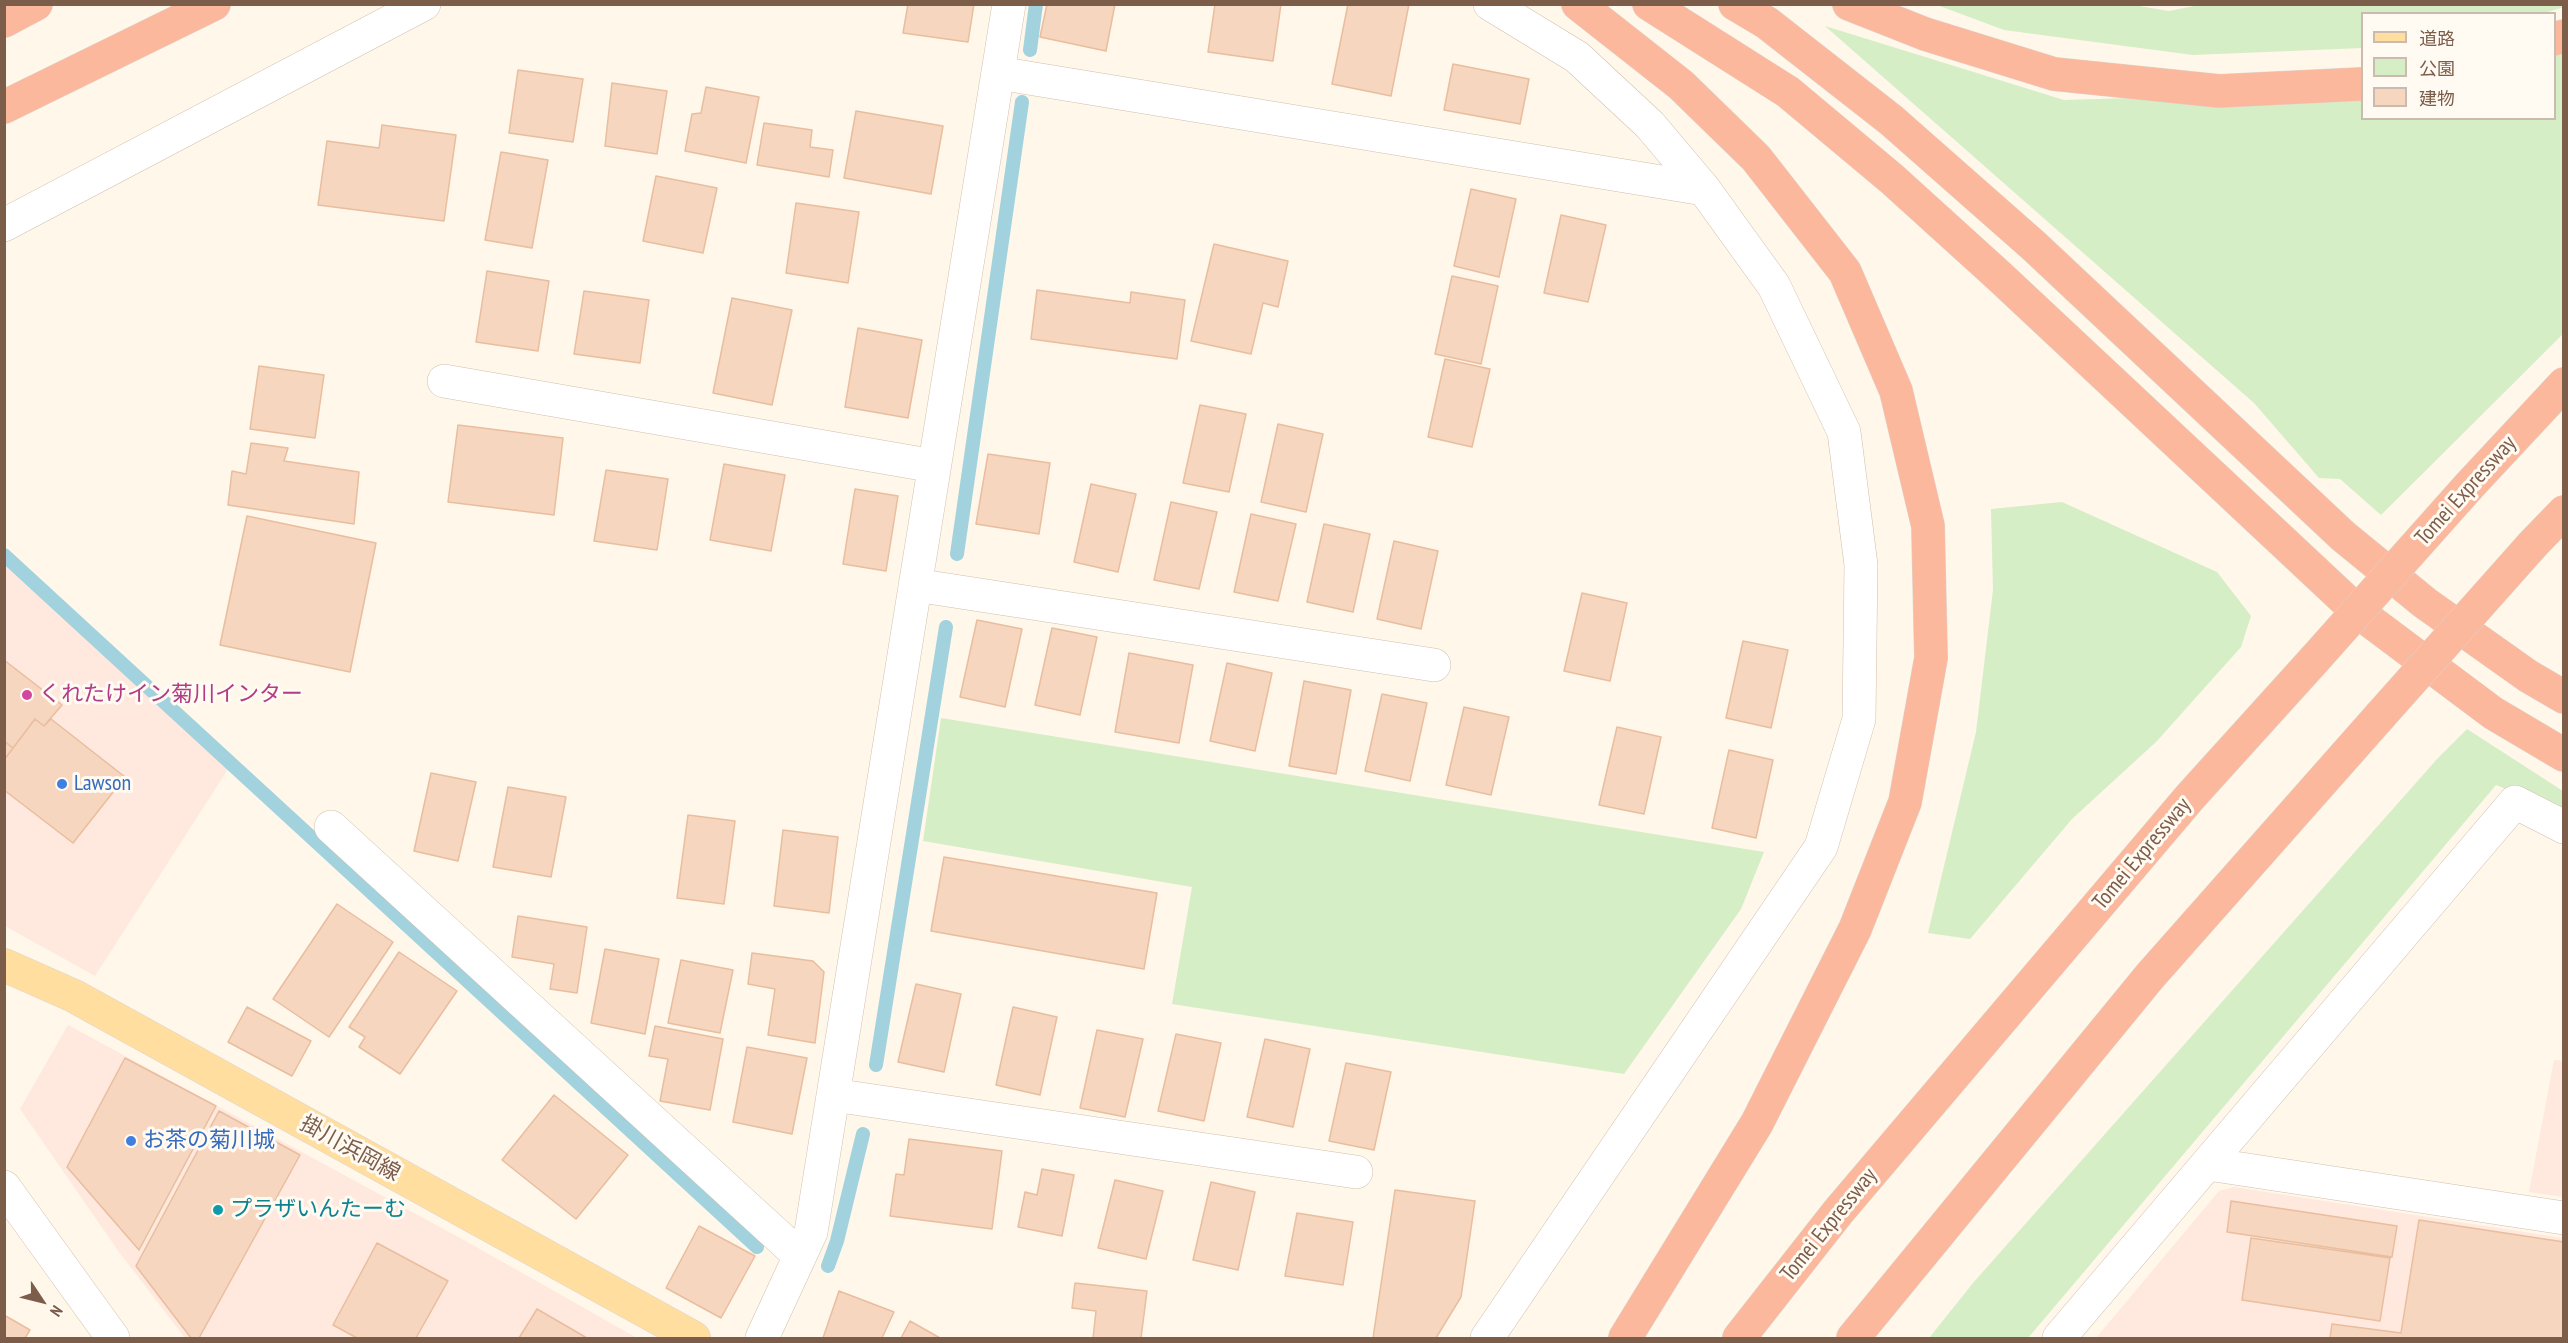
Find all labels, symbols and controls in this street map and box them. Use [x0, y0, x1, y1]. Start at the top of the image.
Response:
legend [2361, 12, 2556, 120]
text: 道路 [2419, 27, 2455, 50]
text: 公園 [2419, 57, 2455, 80]
text: 建物 [2419, 87, 2455, 110]
street label: Tomei Expressway [2410, 431, 2522, 551]
place label: くれたけイン菊川インター [39, 682, 303, 708]
marker: くれたけイン菊川インター [20, 688, 34, 702]
place label: Lawson [74, 771, 131, 797]
marker: Lawson [55, 777, 69, 791]
street label: Tomei Expressway [2088, 793, 2196, 915]
street label: 掛川浜岡線 [295, 1111, 405, 1187]
place label: お茶の菊川城 [143, 1128, 275, 1154]
marker: お茶の菊川城 [124, 1134, 138, 1148]
street label: Tomei Expressway [1775, 1163, 1883, 1287]
place label: プラザいんたーむ [230, 1197, 406, 1223]
marker: プラザいんたーむ [211, 1203, 225, 1217]
north arrow [12, 1271, 72, 1331]
text: N [46, 1302, 67, 1321]

